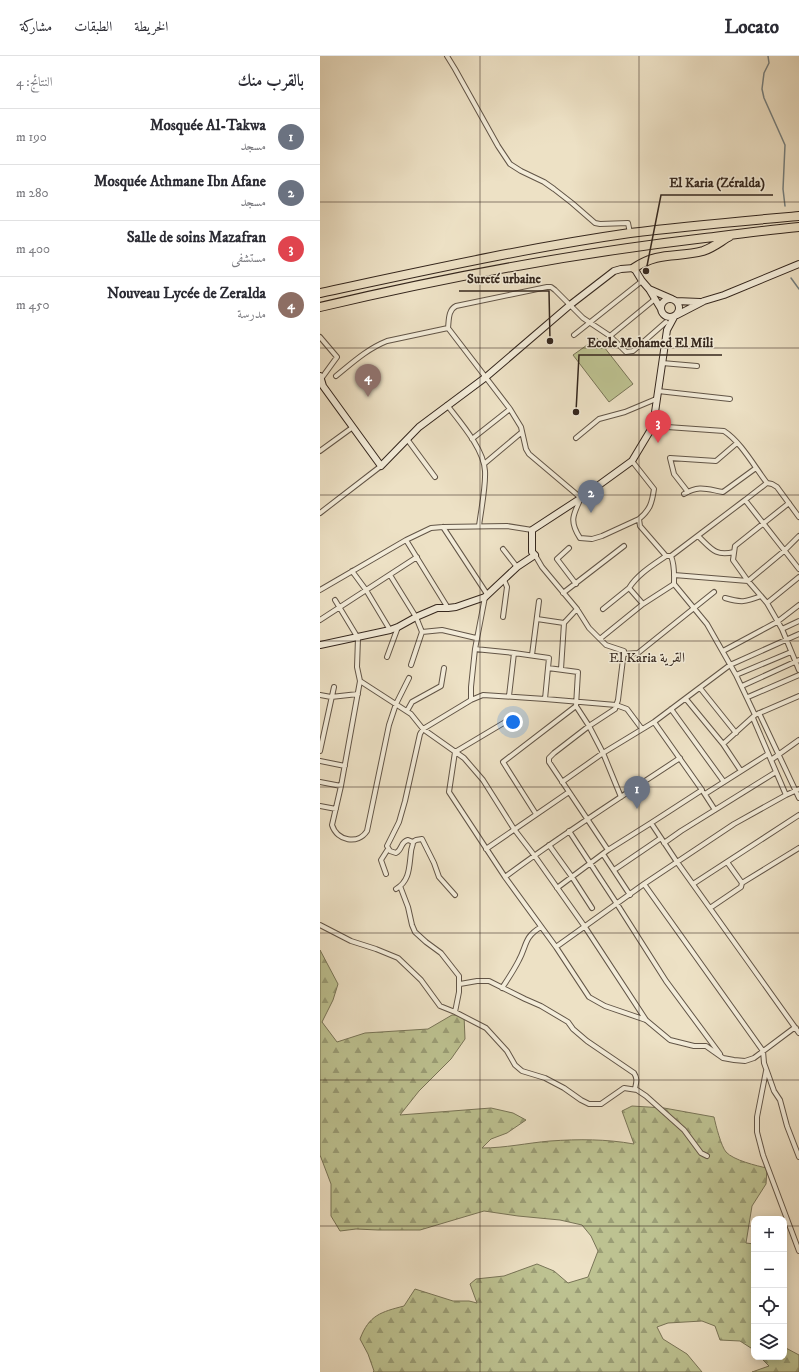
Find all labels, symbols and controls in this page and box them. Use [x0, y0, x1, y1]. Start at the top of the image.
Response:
text: Locato [724, 16, 779, 39]
text: مشاركة [20, 18, 52, 36]
text: الطبقات [74, 18, 112, 36]
text: الخريطة [134, 18, 168, 36]
text: بالقرب منك [238, 70, 304, 92]
text: النتائج: 4 [16, 74, 53, 90]
text: Mosquée Al-Takwa [150, 116, 266, 135]
text: 190 m [16, 129, 47, 145]
text: 1 [289, 129, 293, 145]
text: مسجد [240, 138, 266, 154]
callout: El Karia (Zéralda) [661, 170, 773, 195]
text: Mosquée Athmane Ibn Afane [94, 172, 266, 191]
text: El Karia (Zéralda) [669, 175, 765, 192]
text: 280 m [16, 185, 48, 201]
text: 2 [288, 185, 294, 201]
text: مسجد [240, 194, 266, 210]
text: Salle de soins Mazafran [127, 228, 266, 247]
text: 400 m [16, 241, 50, 257]
text: 3 [289, 241, 293, 257]
text: مستشفى [231, 250, 266, 266]
callout: Sureté urbaine [459, 266, 549, 291]
text: Sureté urbaine [467, 271, 542, 287]
text: Nouveau Lycée de Zeralda [107, 284, 266, 303]
text: 450 m [16, 297, 49, 313]
text: 4 [287, 297, 295, 313]
text: مدرسة [237, 306, 266, 322]
callout: Ecole Mohamed El Mili [579, 330, 722, 355]
text: Ecole Mohamed El Mili [587, 335, 714, 351]
pin: 4 [355, 364, 381, 397]
pin: 3 [645, 410, 671, 443]
pin: 2 [578, 480, 604, 513]
district label: El Karia القرية [609, 649, 685, 667]
your location [503, 712, 523, 732]
pin: 1 [624, 776, 650, 809]
map controls [751, 1216, 787, 1360]
button: + [751, 1216, 787, 1252]
button: − [751, 1252, 787, 1288]
button: locate [751, 1288, 787, 1324]
button: layers [751, 1324, 787, 1360]

